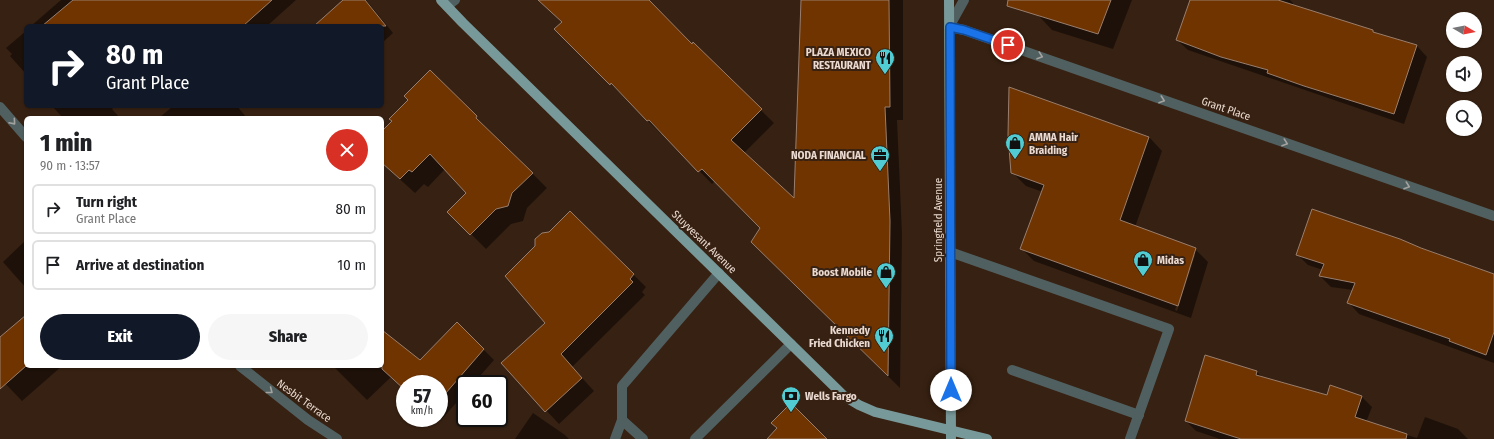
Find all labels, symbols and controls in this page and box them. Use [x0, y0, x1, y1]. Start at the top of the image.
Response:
north arrow [1446, 12, 1482, 48]
map controls [1446, 12, 1482, 136]
pin [991, 28, 1025, 62]
icon: arrive [997, 34, 1019, 56]
text: 80 m [106, 38, 163, 71]
icon: right [40, 40, 92, 92]
place label: PLAZA MEXICO RESTAURANT [806, 46, 872, 72]
restaurant icon: PLAZA MEXICO RESTAURANT [874, 47, 896, 75]
one-way arrow [1036, 52, 1043, 60]
button: sound [1446, 56, 1482, 92]
text: Grant Place [106, 72, 189, 94]
one-way arrow [1159, 95, 1166, 103]
street label: Grant Place [1200, 95, 1252, 123]
button: search [1446, 100, 1482, 136]
one-way arrow [8, 117, 16, 125]
text: 1 min [40, 129, 92, 157]
button: close [326, 129, 368, 171]
place label: AMMA Hair Braiding [1028, 131, 1079, 157]
shop icon: AMMA Hair Braiding [1004, 132, 1026, 160]
one-way arrow [1281, 138, 1288, 146]
office icon: NODA FINANCIAL [869, 144, 891, 172]
place label: NODA FINANCIAL [791, 149, 867, 162]
text: 90 m · 13:57 [40, 158, 100, 173]
street label: Springfield Avenue [932, 178, 945, 262]
one-way arrow [1404, 181, 1411, 190]
text: Turn right [76, 193, 137, 211]
icon: right [42, 198, 64, 220]
text: 80 m [336, 200, 366, 218]
street label: Stuyvesant Avenue [669, 208, 739, 276]
text: Grant Place [76, 211, 136, 226]
shop icon: Midas [1132, 249, 1154, 277]
icon: arrive [42, 254, 64, 276]
place label: Midas [1157, 254, 1184, 267]
text: Arrive at destination [76, 256, 204, 274]
text: 10 m [337, 256, 366, 274]
shop icon: Boost Mobile [875, 261, 897, 289]
place label: Boost Mobile [812, 266, 872, 279]
button: Exit [40, 314, 200, 360]
button: Share [208, 314, 368, 360]
place label: Kennedy Fried Chicken [809, 324, 871, 350]
restaurant icon: Kennedy Fried Chicken [873, 325, 895, 353]
position arrow [930, 369, 972, 411]
speed limit sign: 60 [456, 375, 508, 427]
street label: Nesbit Terrace [274, 377, 334, 425]
text: 57 [413, 384, 431, 408]
bank icon: Wells Fargo [780, 385, 802, 413]
one-way arrow [266, 386, 273, 393]
place label: Wells Fargo [805, 390, 857, 403]
text: km/h [411, 405, 433, 417]

